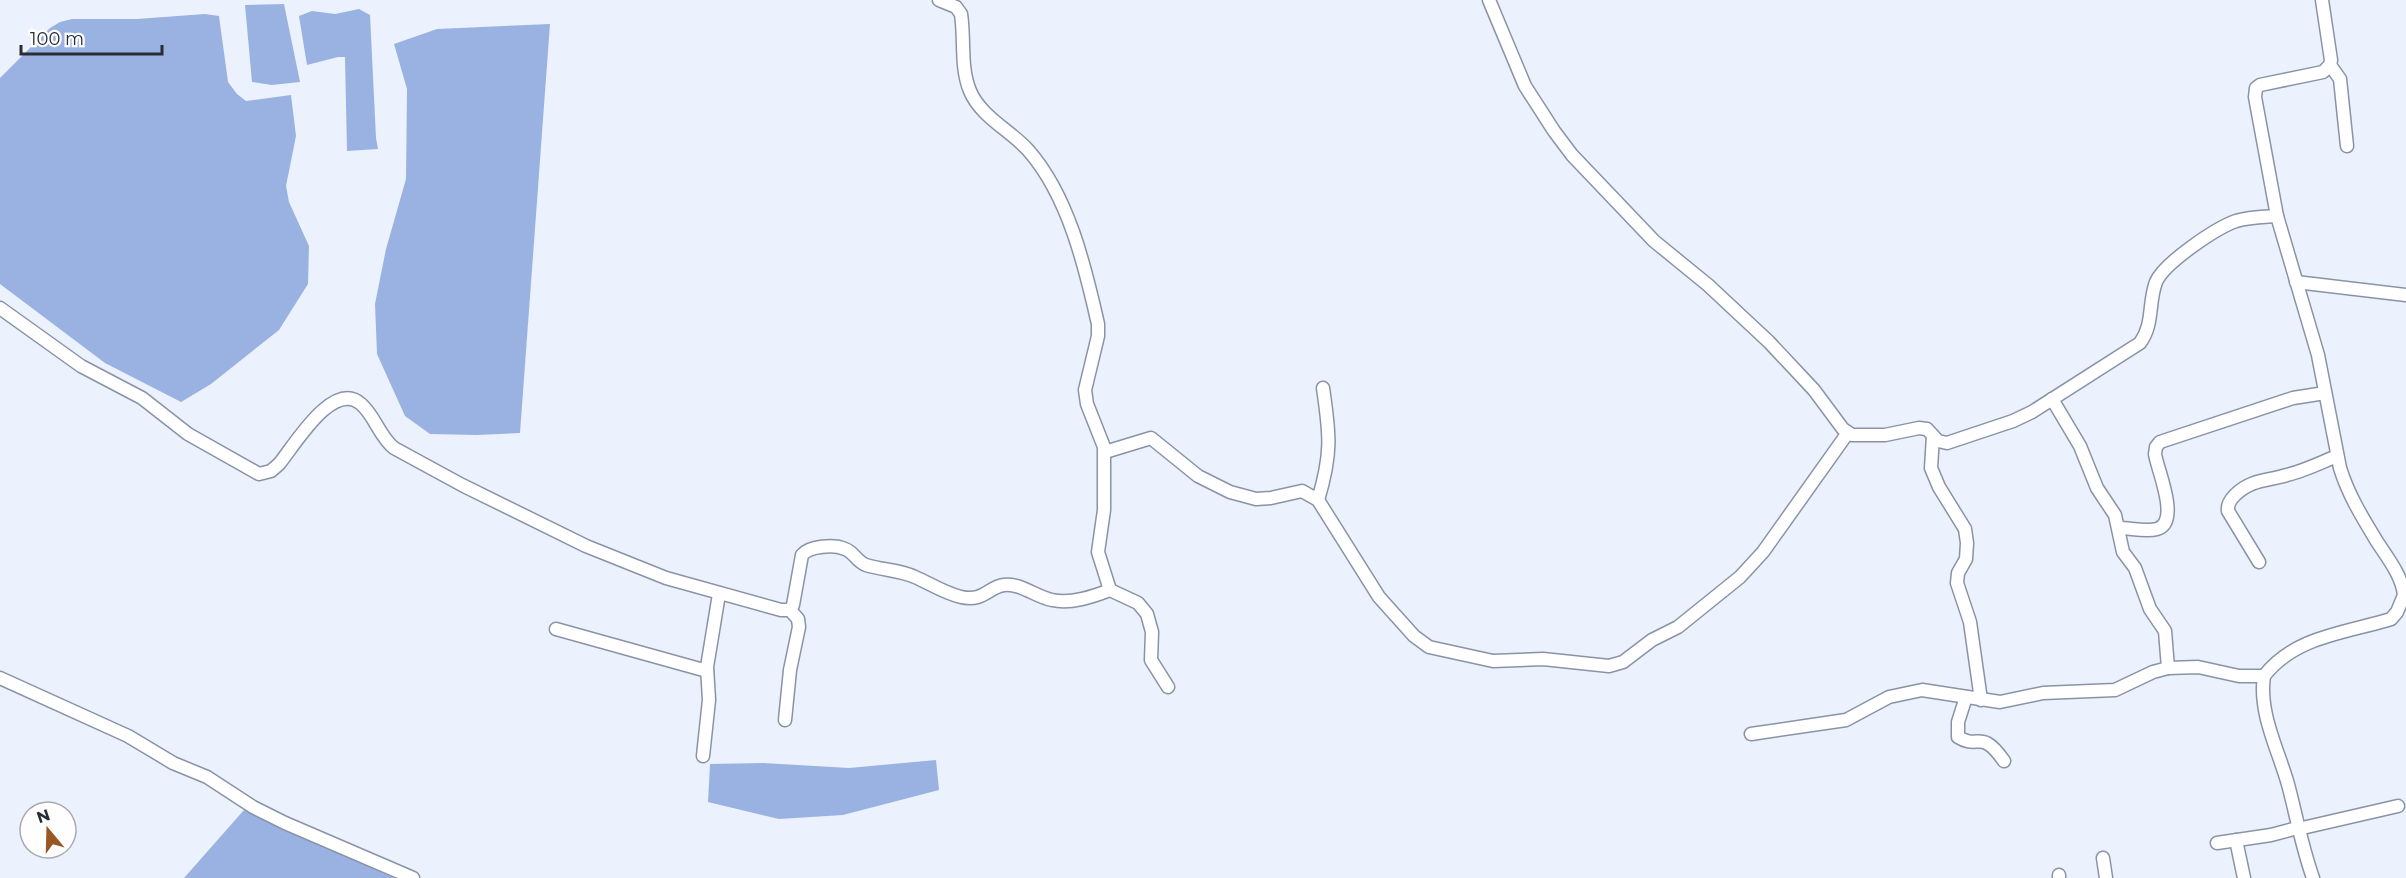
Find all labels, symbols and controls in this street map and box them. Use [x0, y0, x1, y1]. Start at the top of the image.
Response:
scale bar [21, 18, 162, 56]
text: 100 m [30, 28, 84, 50]
north arrow [18, 800, 78, 860]
text: N [34, 805, 52, 827]

